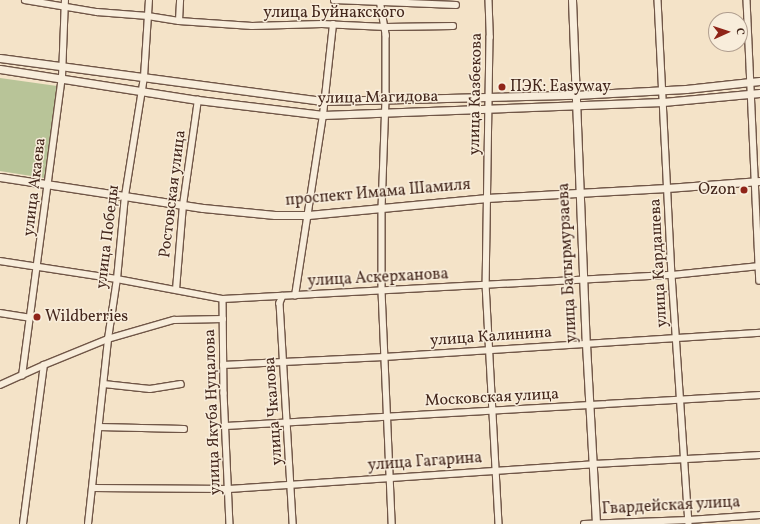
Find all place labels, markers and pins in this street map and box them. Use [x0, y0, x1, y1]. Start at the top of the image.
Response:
place label: ПЭК: Easyway [510, 77, 611, 97]
marker: ПЭК: Easyway [497, 82, 507, 92]
place label: Ozon [698, 180, 736, 200]
marker: Ozon [739, 185, 749, 195]
place label: Wildberries [45, 307, 128, 327]
marker: Wildberries [32, 312, 42, 322]

